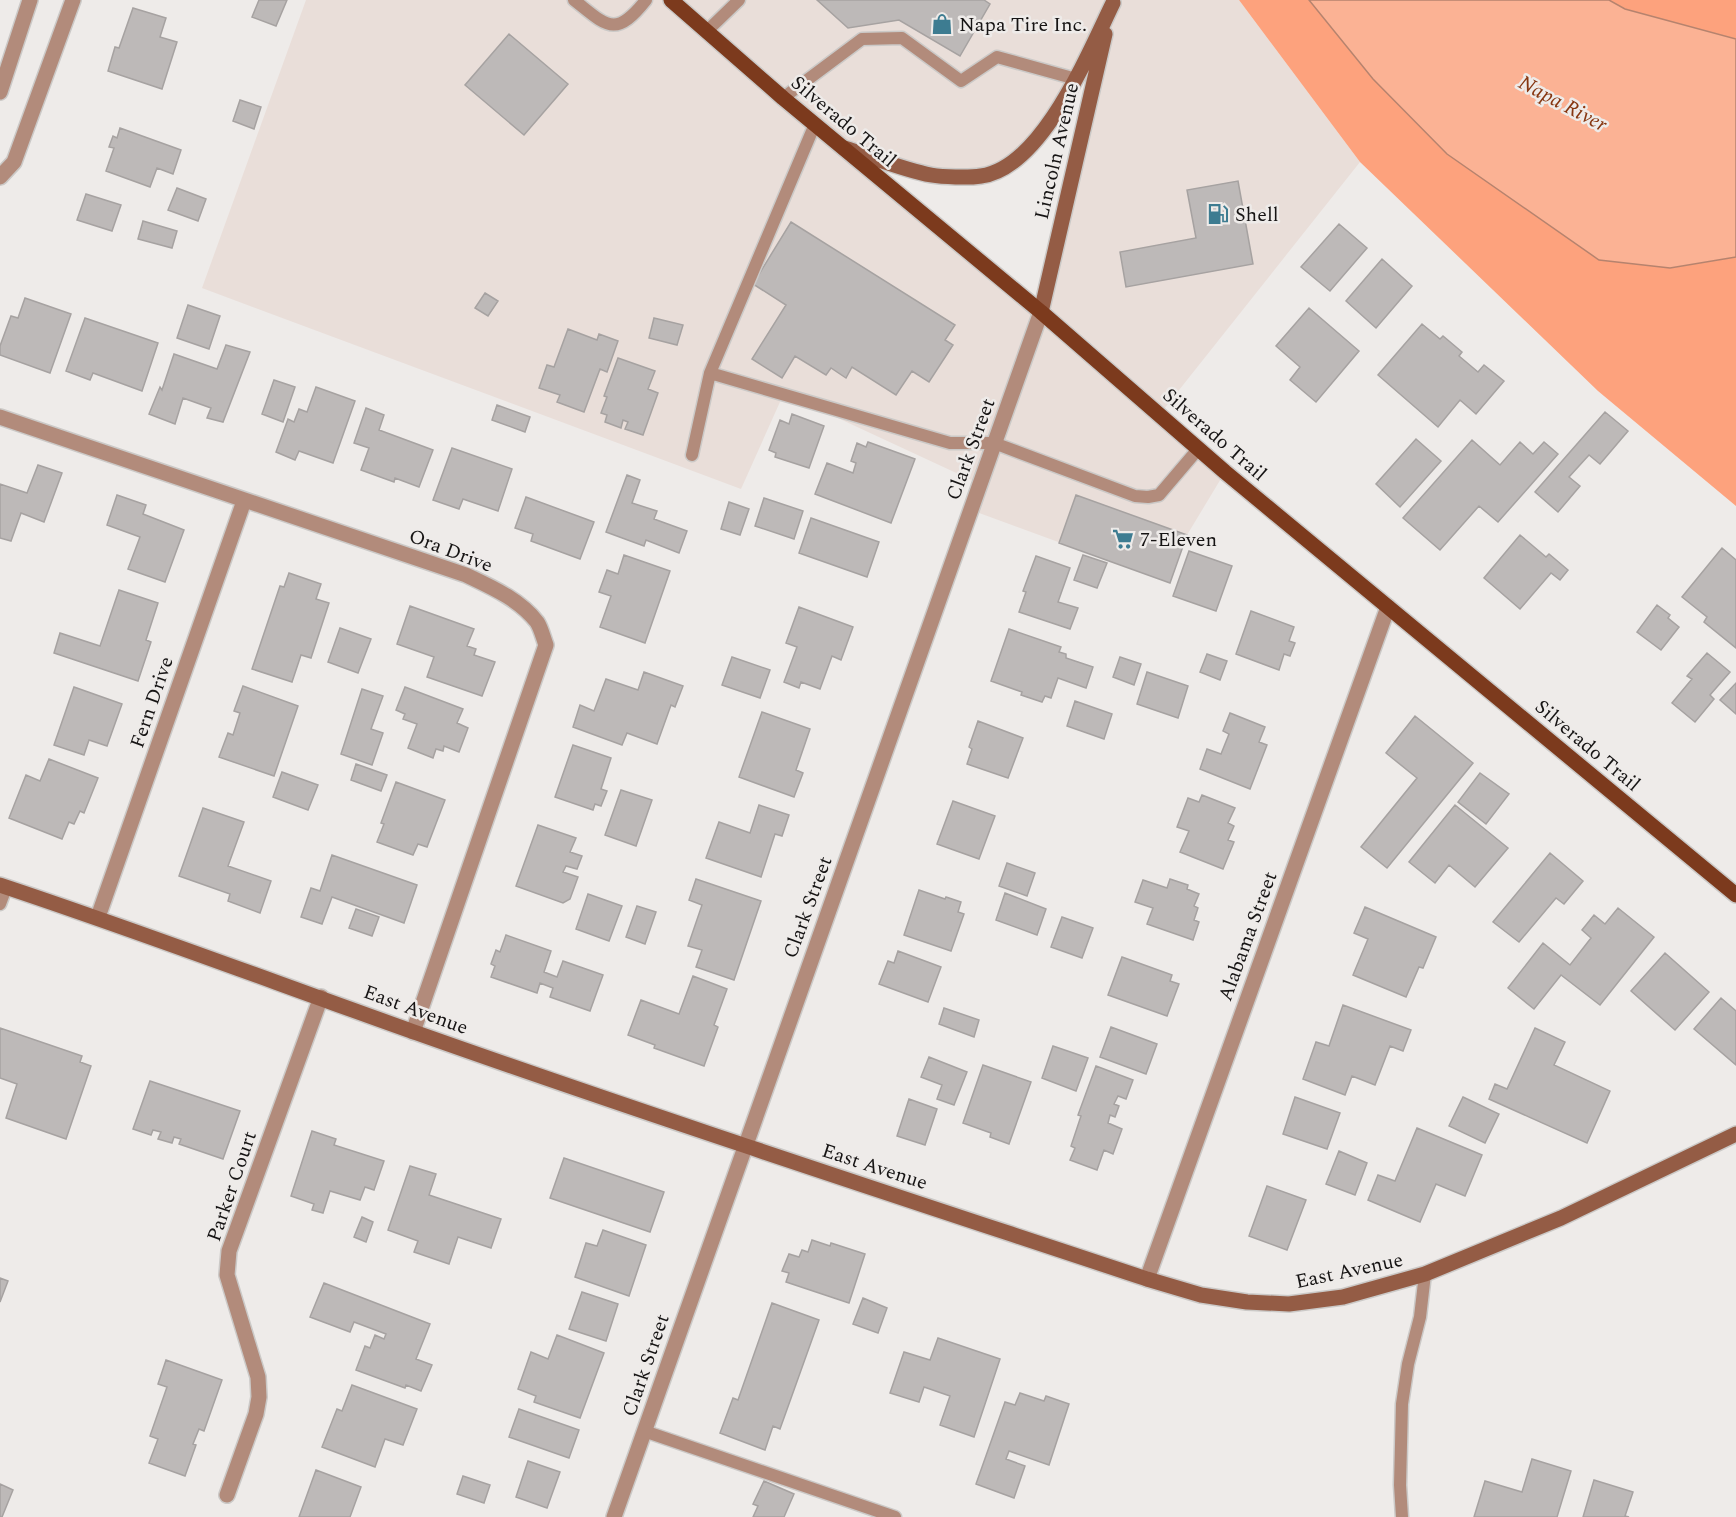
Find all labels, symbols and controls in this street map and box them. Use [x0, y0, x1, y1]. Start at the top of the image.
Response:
place label: Napa Tire Inc. [959, 10, 1087, 40]
shop icon: Napa Tire Inc. [930, 12, 954, 36]
water label: Napa River [1512, 67, 1613, 141]
street label: Silverado Trail [784, 69, 903, 175]
street label: Lincoln Avenue [1027, 80, 1087, 223]
place label: Shell [1235, 200, 1279, 230]
fuel station icon: Shell [1206, 202, 1230, 226]
street label: Silverado Trail [1155, 381, 1273, 489]
street label: Clark Street [939, 394, 1003, 505]
street label: Ora Drive [404, 521, 497, 581]
place label: 7-Eleven [1140, 525, 1217, 555]
supermarket icon: 7-Eleven [1111, 527, 1135, 551]
street label: Fern Drive [122, 653, 182, 752]
street label: Silverado Trail [1528, 693, 1647, 799]
street label: Clark Street [776, 852, 840, 963]
street label: Alabama Street [1211, 867, 1285, 1005]
street label: East Avenue [359, 977, 472, 1043]
street label: Parker Court [199, 1127, 265, 1246]
street label: East Avenue [818, 1136, 931, 1198]
street label: East Avenue [1293, 1245, 1406, 1297]
street label: Clark Street [614, 1310, 678, 1421]

